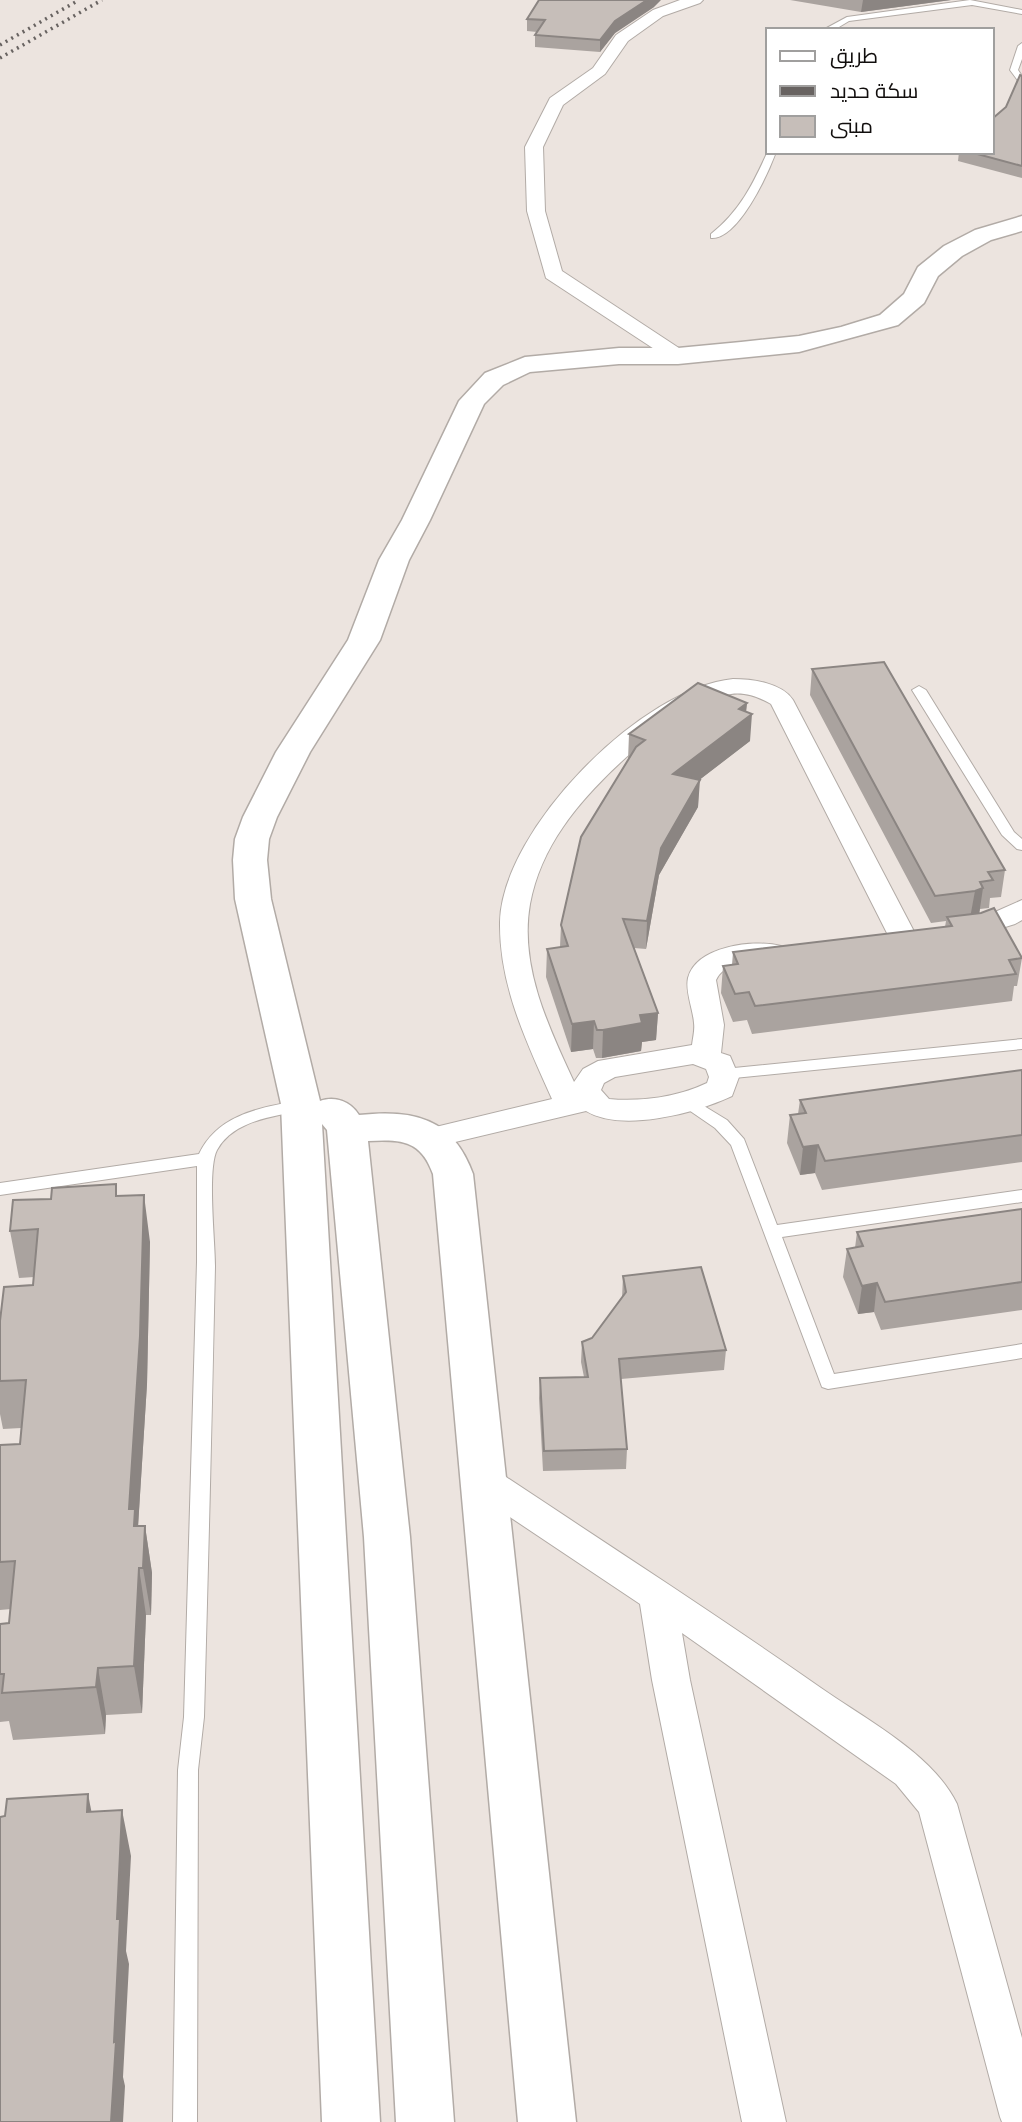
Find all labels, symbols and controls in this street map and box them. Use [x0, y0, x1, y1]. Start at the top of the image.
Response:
legend [766, 28, 994, 154]
text: طريق [830, 44, 878, 69]
text: سكة حديد [830, 79, 918, 103]
text: مبنى [830, 114, 873, 139]

